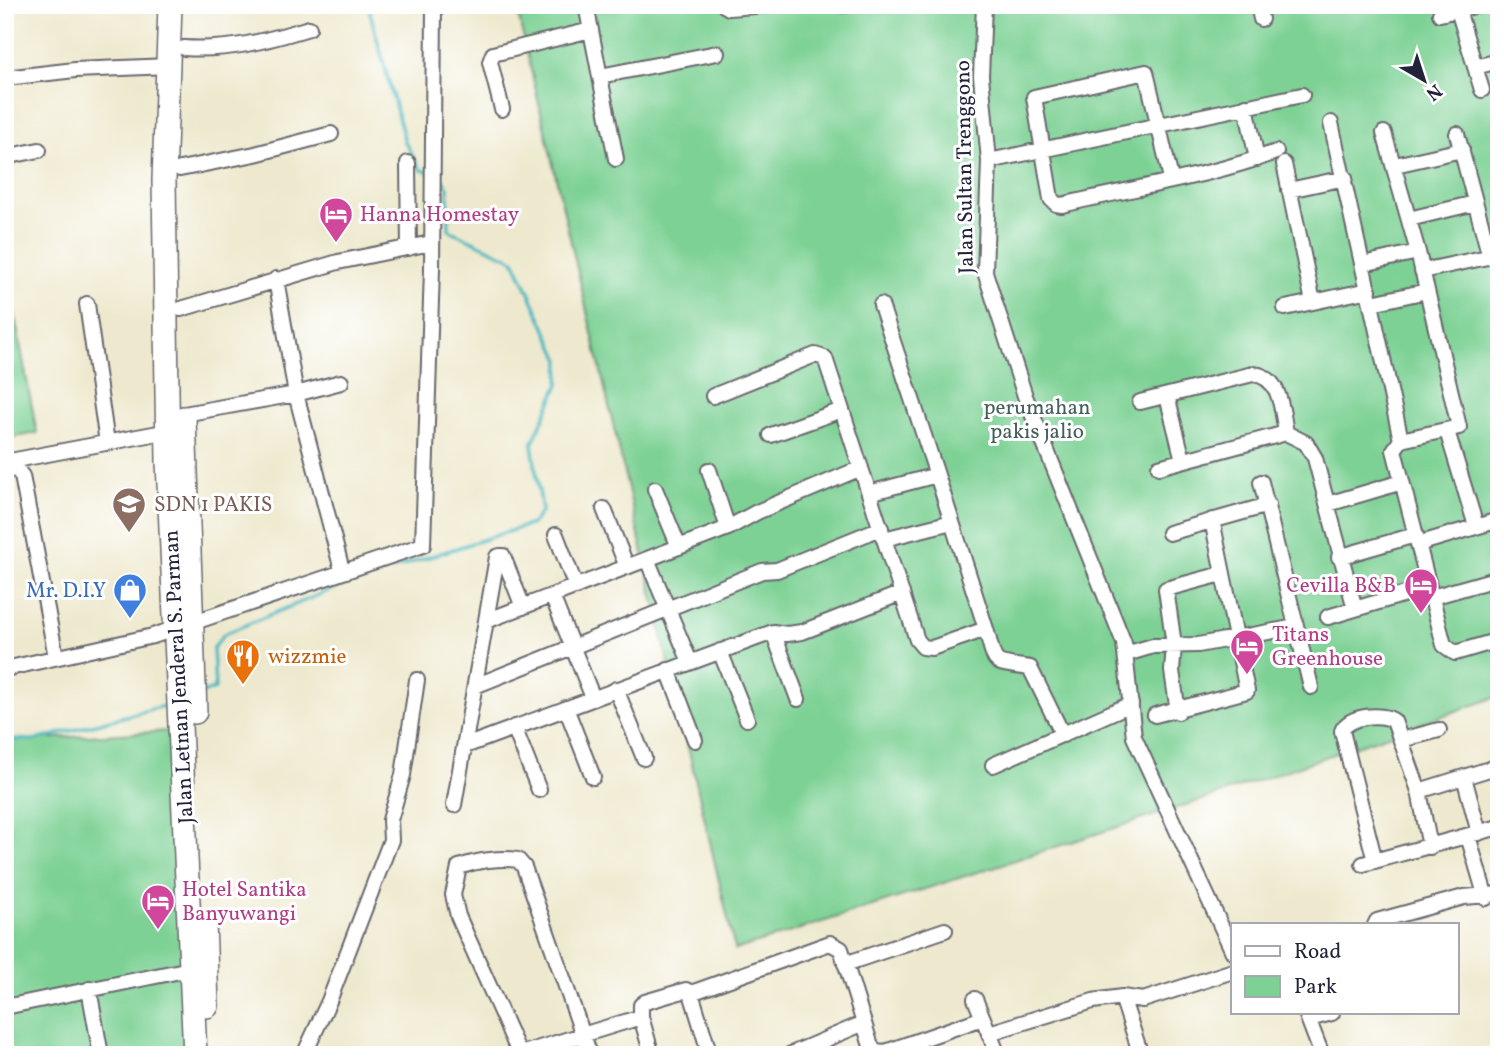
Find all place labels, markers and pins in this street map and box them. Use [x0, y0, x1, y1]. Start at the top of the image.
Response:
hotel icon: Hanna Homestay [317, 195, 355, 244]
place label: Hanna Homestay [360, 201, 520, 230]
school or university icon: SDN 1 PAKIS [110, 485, 148, 534]
place label: SDN 1 PAKIS [154, 491, 272, 520]
hotel icon: Cevilla B&B [1402, 566, 1440, 615]
shop icon: Mr. D.I.Y [111, 571, 149, 620]
place label: Cevilla B&B [1286, 572, 1396, 601]
place label: Mr. D.I.Y [26, 577, 106, 606]
place label: Titans Greenhouse [1272, 621, 1383, 674]
hotel icon: Titans Greenhouse [1228, 627, 1266, 676]
restaurant icon: wizzmie [224, 637, 262, 686]
place label: wizzmie [268, 643, 347, 672]
place label: Hotel Santika Banyuwangi [182, 876, 307, 929]
hotel icon: Hotel Santika Banyuwangi [139, 882, 177, 931]

